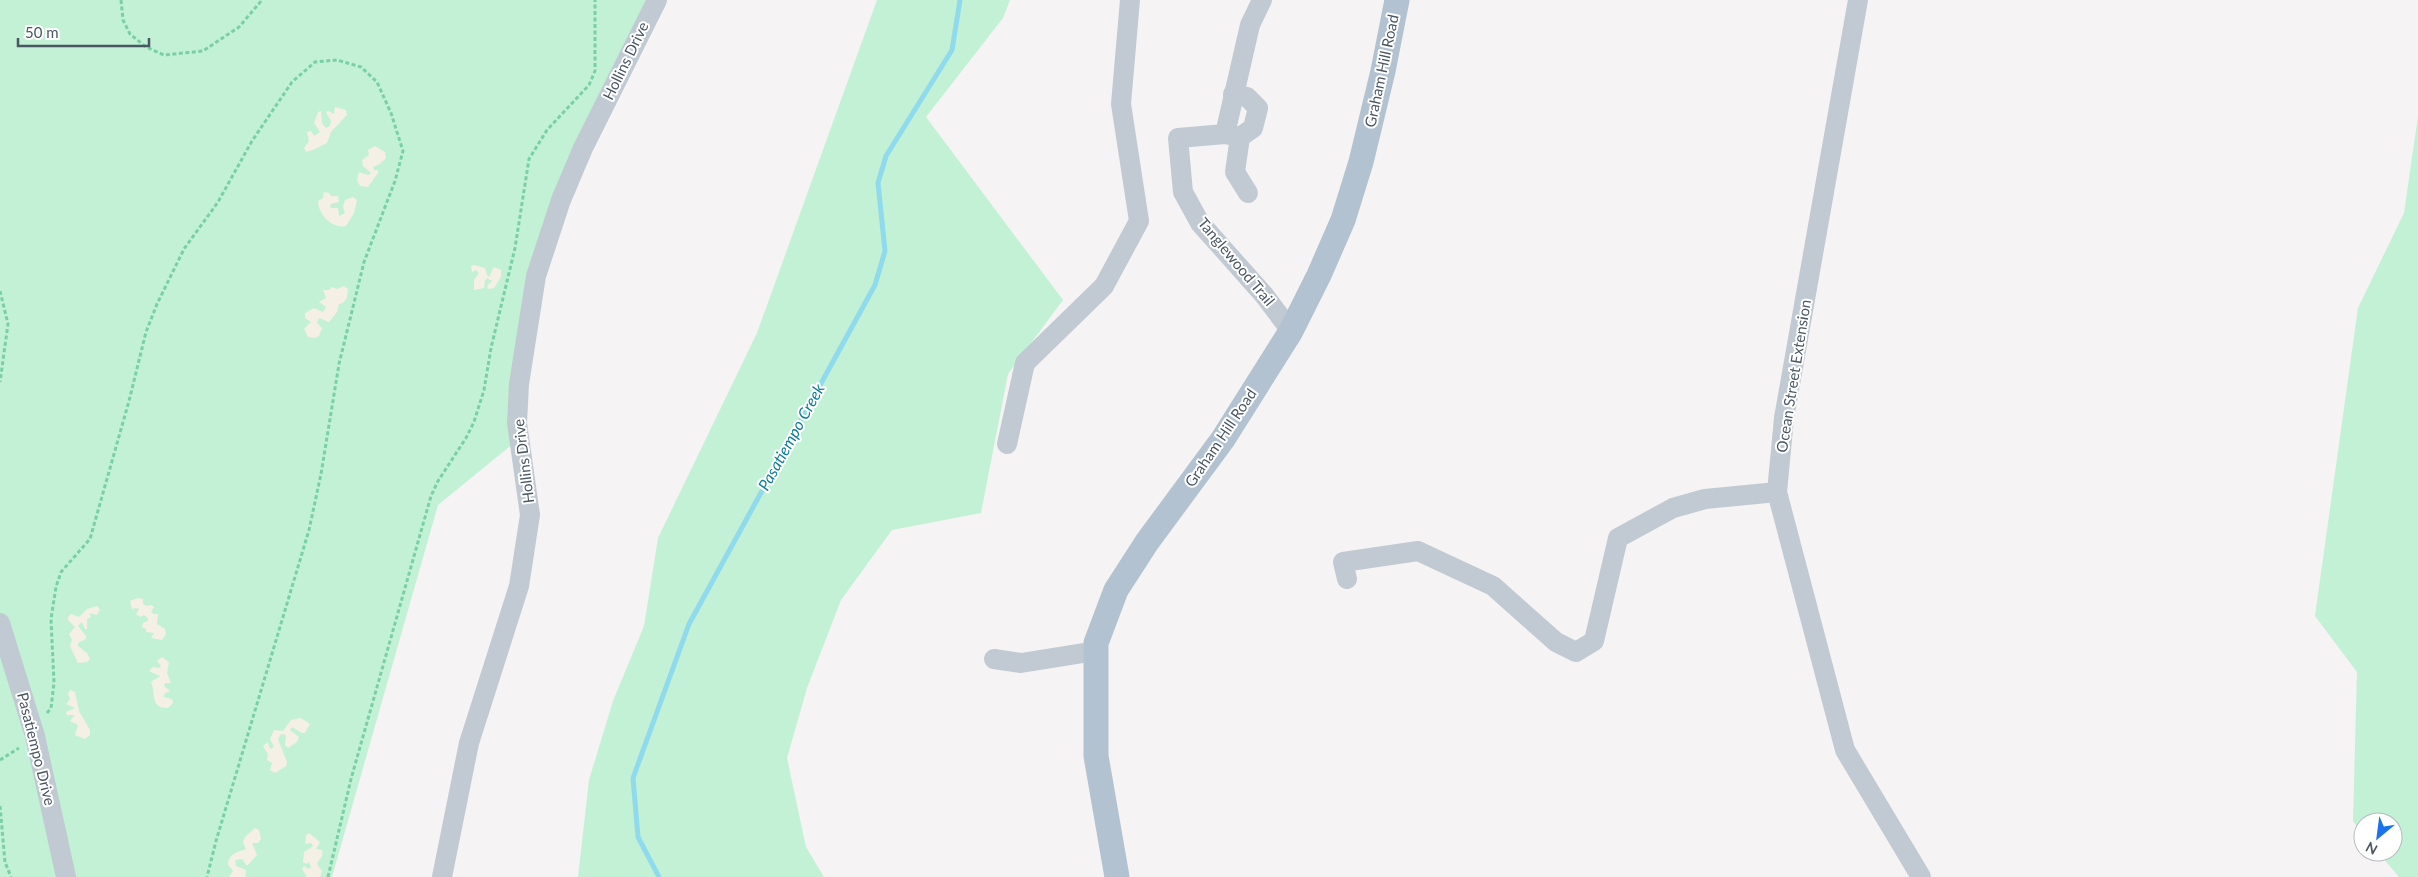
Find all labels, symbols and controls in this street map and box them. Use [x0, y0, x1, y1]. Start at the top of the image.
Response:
street label: Graham Hill Road [1360, 13, 1402, 129]
scale bar [18, 15, 149, 47]
street label: Hollins Drive [598, 18, 652, 103]
text: 50 m [25, 23, 59, 41]
street label: Tanglewood Trail [1195, 214, 1279, 309]
street label: Ocean Street Extension [1772, 298, 1814, 454]
water label: Pasatiempo Creek [753, 380, 828, 493]
street label: Graham Hill Road [1181, 385, 1260, 490]
street label: Hollins Drive [509, 418, 537, 504]
street label: Pasatiempo Drive [14, 690, 60, 807]
north arrow [2353, 812, 2403, 862]
text: N [2363, 839, 2380, 859]

